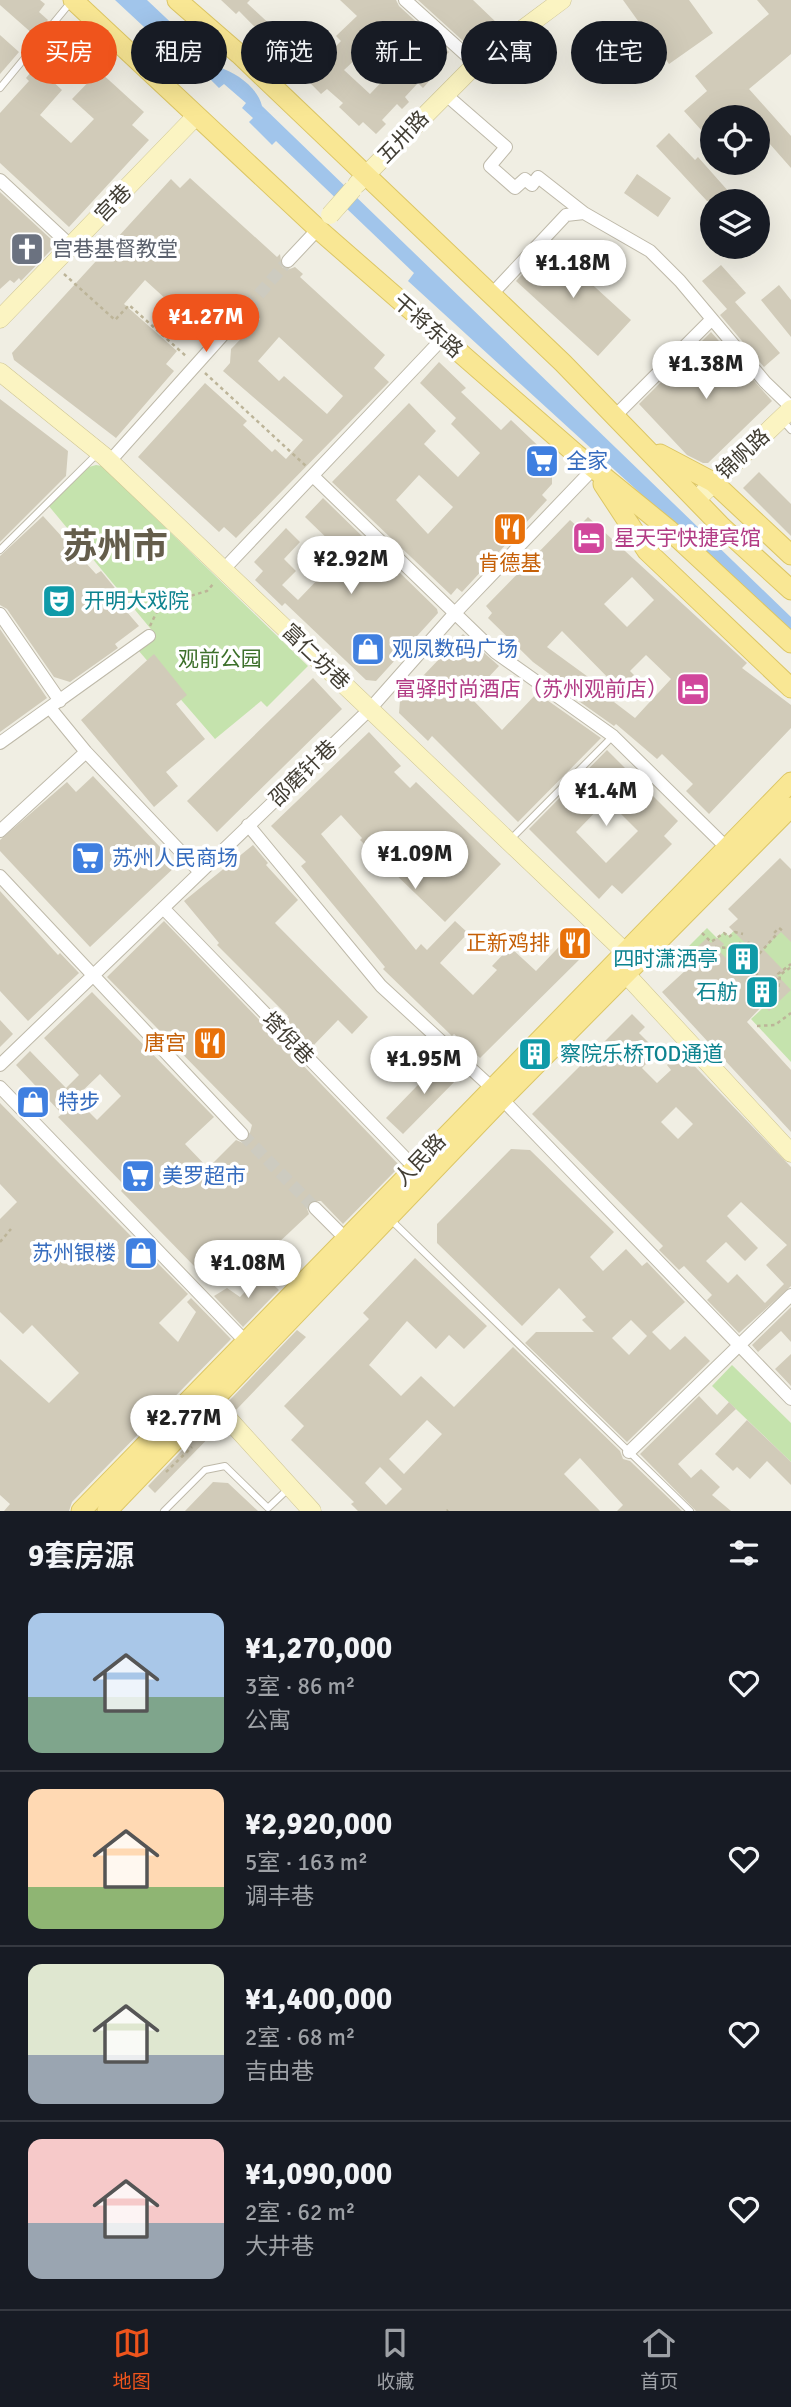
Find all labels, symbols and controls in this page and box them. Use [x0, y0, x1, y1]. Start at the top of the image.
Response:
chip: 买房 [21, 21, 117, 84]
chip: 租房 [131, 21, 227, 84]
chip: 筛选 [241, 21, 337, 84]
chip: 新上 [351, 21, 447, 84]
chip: 公寓 [461, 21, 557, 84]
chip: 住宅 [571, 21, 667, 84]
street label: 五卅路 [372, 105, 434, 169]
map controls [700, 105, 770, 259]
button: locate [700, 105, 770, 175]
street label: 宫巷 [89, 179, 137, 227]
button: layers [700, 189, 770, 259]
church icon: 宫巷基督教堂 [8, 230, 46, 268]
place label: 宫巷基督教堂 [52, 236, 178, 262]
pin: ¥1.18M [516, 240, 630, 300]
text: ¥1.18M [535, 248, 611, 277]
street label: 干将东路 [388, 289, 468, 363]
pin: ¥1.27M [149, 294, 263, 354]
text: ¥1.27M [168, 302, 244, 331]
pin: ¥1.38M [649, 342, 763, 401]
text: ¥1.38M [668, 349, 744, 378]
street label: 锦帆路 [711, 423, 775, 485]
supermarket icon: 全家 [523, 442, 561, 480]
place label: 全家 [566, 448, 608, 474]
restaurant icon: 肯德基 [491, 510, 529, 548]
hotel icon: 星天宇快捷宾馆 [570, 519, 608, 557]
district label: 苏州市 [62, 525, 168, 568]
place label: 星天宇快捷宾馆 [614, 525, 761, 551]
pin: ¥2.92M [294, 536, 408, 596]
text: ¥2.92M [313, 544, 389, 573]
place label: 肯德基 [479, 550, 542, 576]
theatre icon: 开明大戏院 [40, 582, 78, 620]
place label: 开明大戏院 [84, 588, 189, 614]
street label: 富仁坊巷 [277, 618, 355, 696]
shop icon: 观凤数码广场 [349, 630, 387, 668]
place label: 观凤数码广场 [392, 636, 518, 662]
park label: 观前公园 [178, 646, 262, 672]
hotel icon: 富驿时尚酒店（苏州观前店） [674, 670, 712, 708]
place label: 富驿时尚酒店（苏州观前店） [395, 676, 668, 702]
street label: 邵磨针巷 [264, 734, 342, 812]
pin: ¥1.4M [557, 768, 655, 828]
text: ¥1.4M [574, 776, 638, 805]
pin: ¥1.09M [358, 832, 472, 891]
supermarket icon: 苏州人民商场 [69, 839, 107, 877]
text: ¥1.09M [377, 839, 453, 868]
place label: 苏州人民商场 [112, 845, 238, 871]
restaurant icon: 正新鸡排 [556, 924, 594, 962]
place label: 正新鸡排 [466, 930, 550, 956]
building icon: 四时潇洒亭 [724, 940, 762, 978]
place label: 四时潇洒亭 [613, 946, 718, 972]
building icon: 石舫 [743, 973, 781, 1011]
place label: 石舫 [696, 979, 738, 1005]
street label: 塔倪巷 [257, 1006, 319, 1070]
restaurant icon: 唐宫 [191, 1024, 229, 1062]
place label: 唐宫 [144, 1030, 186, 1056]
building icon: 察院乐桥TOD通道 [516, 1035, 554, 1073]
pin: ¥1.95M [367, 1036, 481, 1096]
place label: 察院乐桥TOD通道 [560, 1041, 723, 1067]
text: ¥1.95M [386, 1044, 462, 1073]
shop icon: 特步 [14, 1083, 52, 1121]
place label: 特步 [58, 1089, 100, 1115]
street label: 人民路 [389, 1128, 451, 1192]
supermarket icon: 美罗超市 [119, 1157, 157, 1195]
place label: 美罗超市 [162, 1163, 246, 1189]
shop icon: 苏州银楼 [122, 1234, 160, 1272]
place label: 苏州银楼 [32, 1240, 116, 1266]
pin: ¥1.08M [191, 1240, 305, 1300]
text: ¥1.08M [210, 1248, 286, 1277]
pin: ¥2.77M [127, 1396, 241, 1455]
text: ¥2.77M [146, 1403, 222, 1432]
icon: filters [725, 1534, 763, 1572]
text: 9套房源 [28, 1538, 134, 1575]
text: ¥1,270,000 [245, 1630, 392, 1667]
icon: home [84, 1641, 168, 1725]
icon: heart [725, 1664, 763, 1702]
text: 3室 · 86 m² [245, 1672, 355, 1701]
text: 公寓 [245, 1706, 291, 1735]
text: ¥2,920,000 [245, 1806, 392, 1843]
icon: home [84, 1817, 168, 1901]
icon: heart [725, 1840, 763, 1878]
text: 5室 · 163 m² [245, 1848, 368, 1877]
text: 调丰巷 [245, 1882, 314, 1911]
text: ¥1,400,000 [245, 1981, 392, 2018]
icon: home [84, 1992, 168, 2076]
icon: heart [725, 2015, 763, 2053]
text: 2室 · 68 m² [245, 2023, 355, 2052]
text: 吉由巷 [245, 2057, 314, 2086]
text: ¥1,090,000 [245, 2156, 392, 2193]
icon: home [84, 2167, 168, 2251]
icon: heart [725, 2190, 763, 2228]
text: 2室 · 62 m² [245, 2198, 355, 2227]
text: 大井巷 [245, 2232, 314, 2261]
tab: 地图 [113, 2324, 151, 2394]
tab: 收藏 [376, 2324, 414, 2394]
tab: 首页 [640, 2324, 678, 2394]

